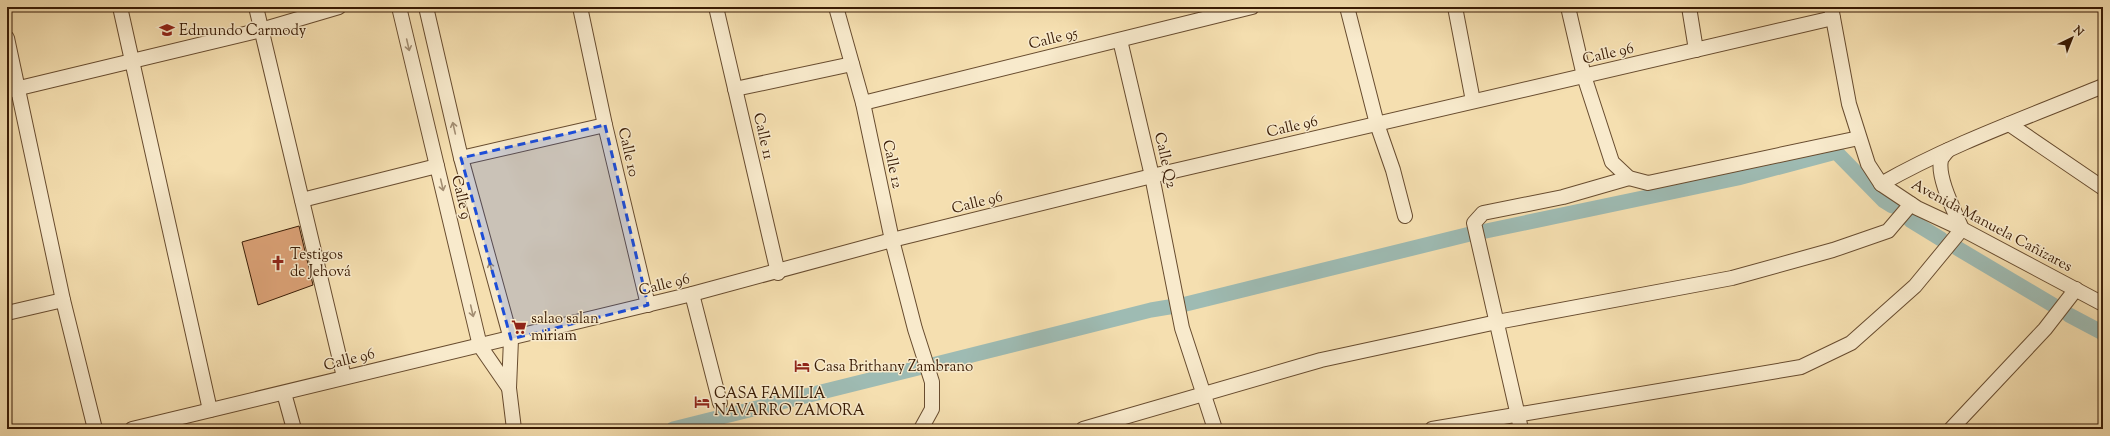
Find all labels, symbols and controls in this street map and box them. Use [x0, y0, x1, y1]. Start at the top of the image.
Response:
north arrow [2052, 18, 2092, 58]
school or university icon: Edmundo Carmody [158, 21, 176, 39]
place label: Edmundo Carmody [179, 21, 307, 42]
text: N [2069, 22, 2087, 40]
street label: Calle 95 [1027, 23, 1080, 56]
one-way arrow [405, 38, 413, 51]
street label: Calle 96 [1581, 38, 1636, 71]
street label: Calle 11 [747, 111, 778, 162]
street label: Calle 96 [1265, 111, 1320, 144]
one-way arrow [450, 122, 458, 135]
street label: Calle 10 [612, 126, 643, 179]
street label: Calle Q2 [1148, 130, 1181, 190]
street label: Calle 12 [876, 138, 907, 191]
street label: Calle 9 [445, 173, 476, 221]
street label: Avenida Manuela Cañizares [1907, 175, 2076, 278]
one-way arrow [438, 178, 446, 191]
street label: Calle 96 [950, 187, 1005, 220]
place label: Testigos de Jehová [290, 245, 351, 283]
church icon: Testigos de Jehová [269, 254, 287, 272]
one-way arrow [487, 261, 494, 274]
street label: Calle 96 [637, 269, 692, 302]
one-way arrow [469, 305, 476, 318]
place label: salao salan miriam [531, 309, 599, 347]
supermarket icon: salao salan miriam [510, 318, 528, 336]
street label: Calle 96 [322, 344, 377, 377]
hotel icon: Casa Brithany Zambrano [793, 357, 811, 375]
place label: Casa Brithany Zambrano [814, 357, 973, 378]
place label: CASA FAMILIA NAVARRO ZAMORA [714, 384, 865, 422]
hotel icon: CASA FAMILIA NAVARRO ZAMORA [693, 393, 711, 411]

